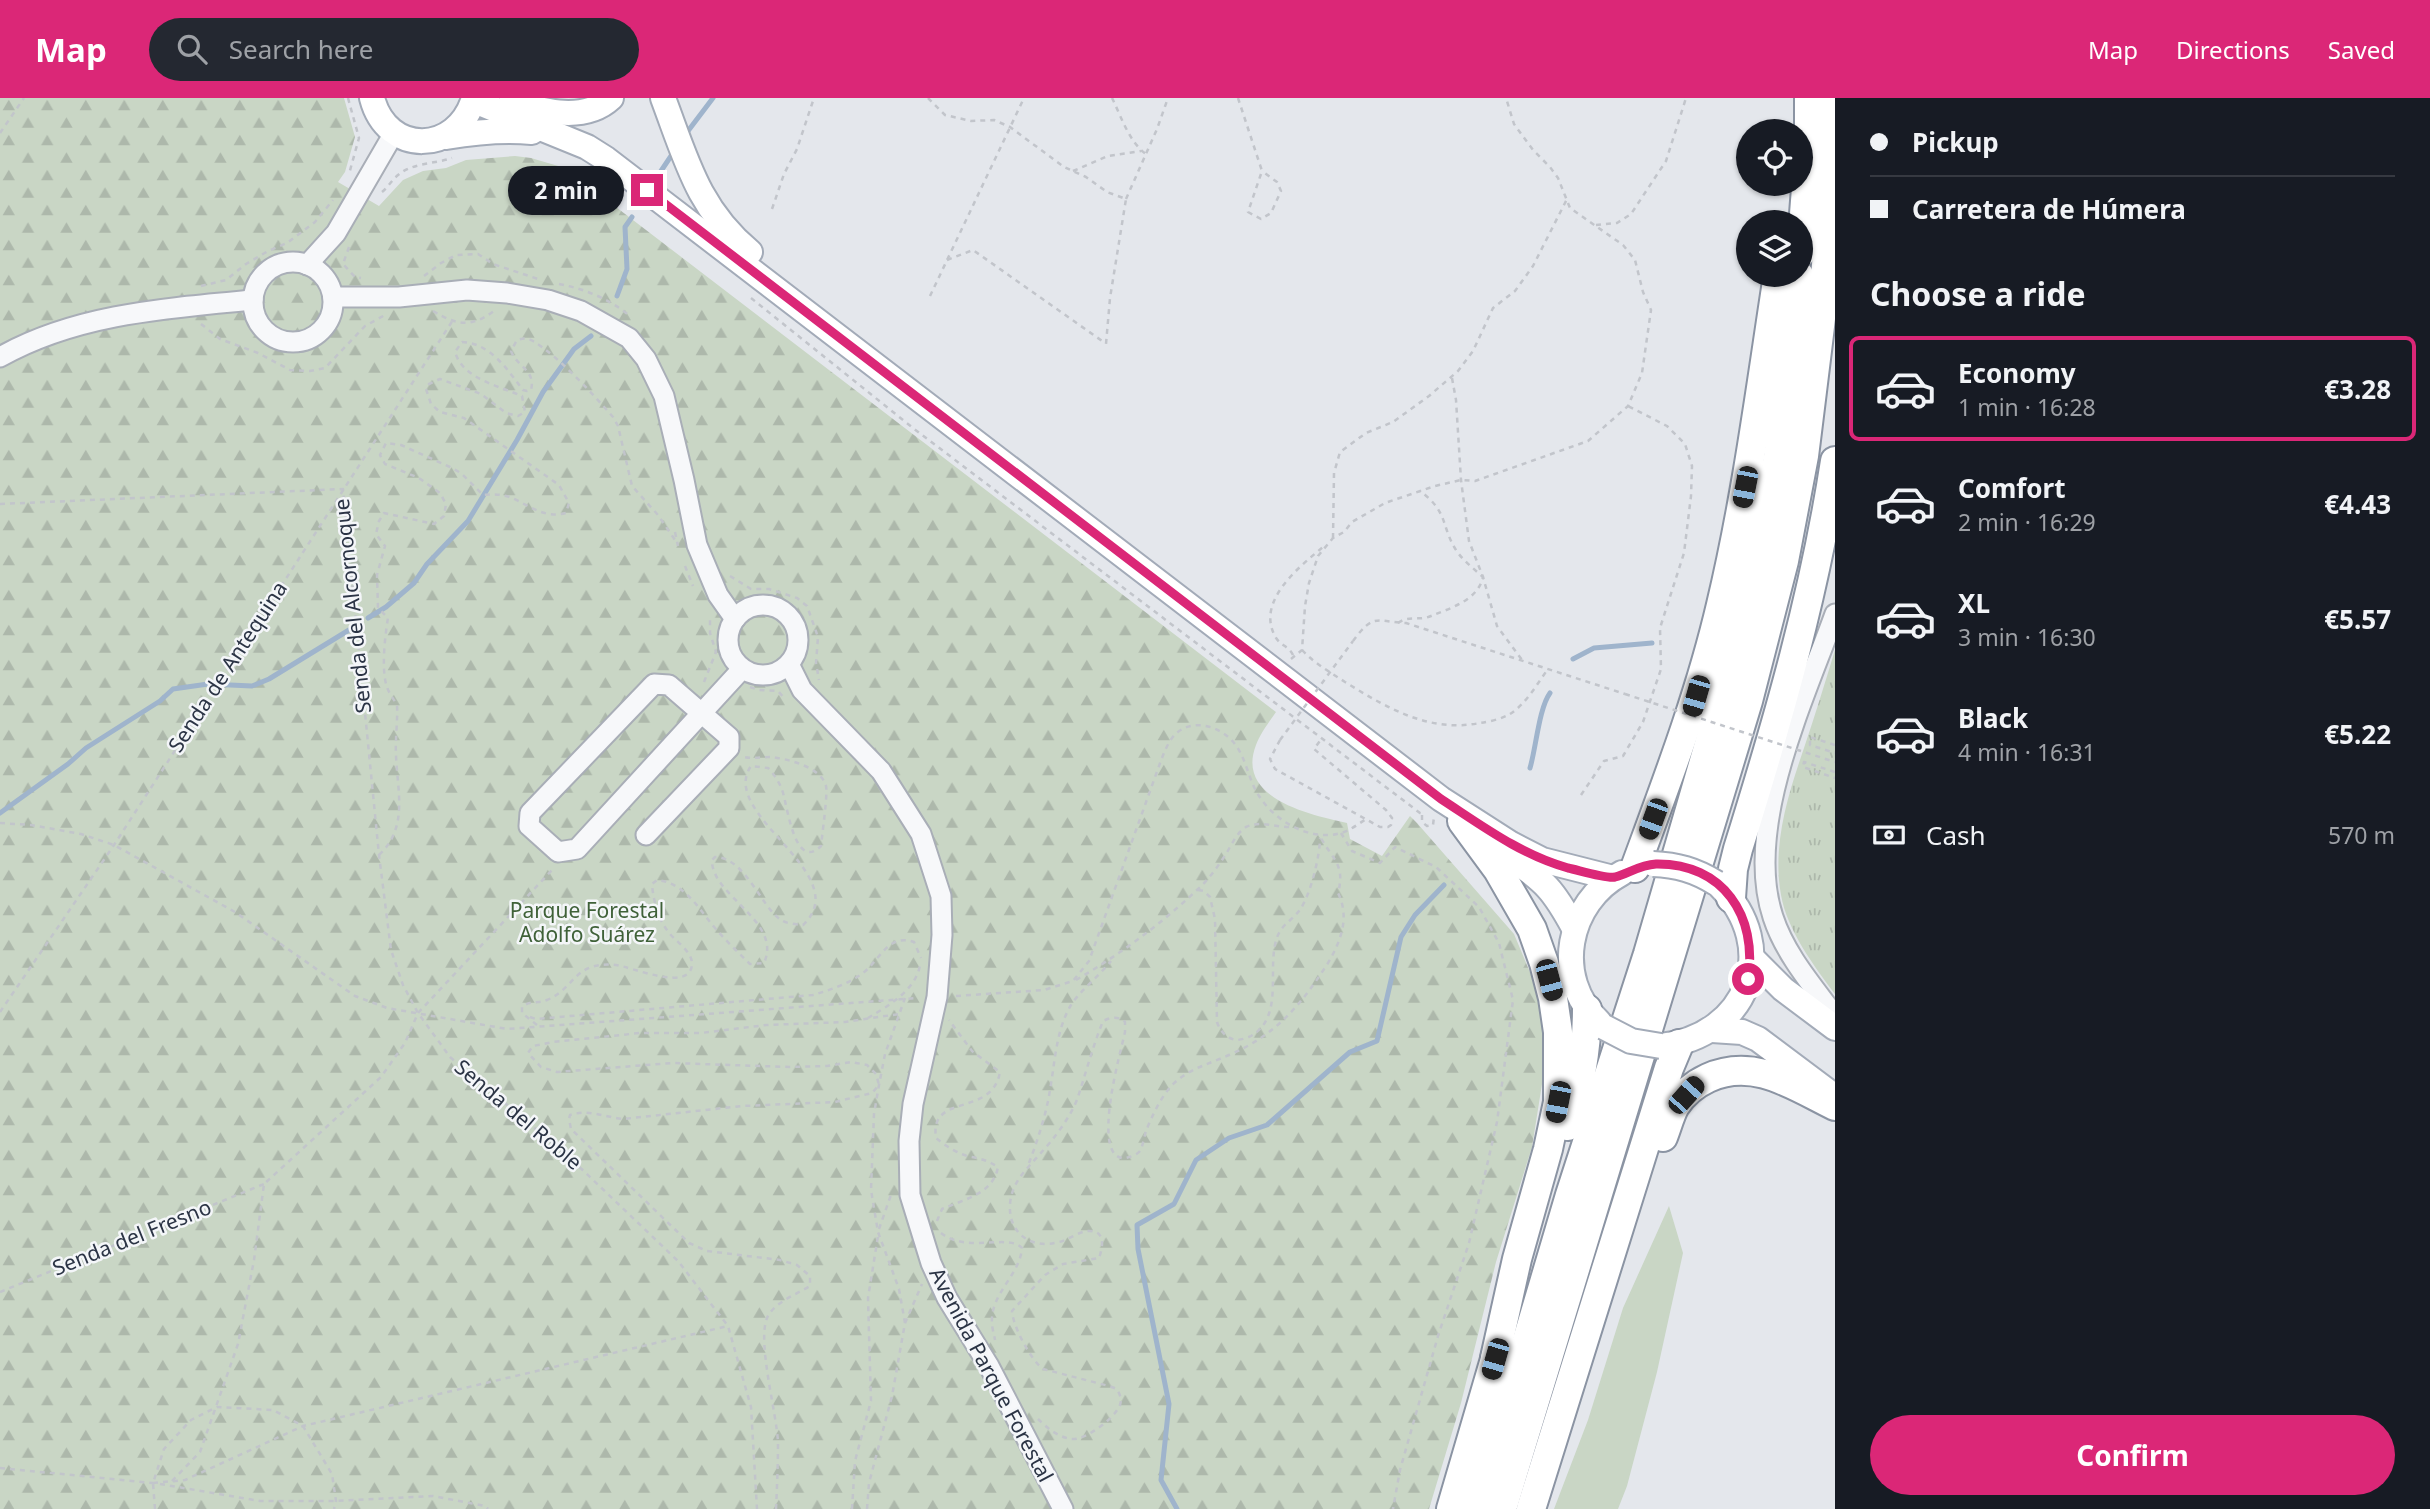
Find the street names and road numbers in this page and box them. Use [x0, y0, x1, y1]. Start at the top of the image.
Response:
street label: Senda del Alcornoque [327, 497, 377, 715]
street label: Senda de Antequina [161, 576, 293, 757]
street label: Senda del Roble [449, 1053, 588, 1176]
street label: Senda del Fresno [48, 1192, 215, 1282]
street label: Avenida Parque Forestal [923, 1262, 1060, 1487]

